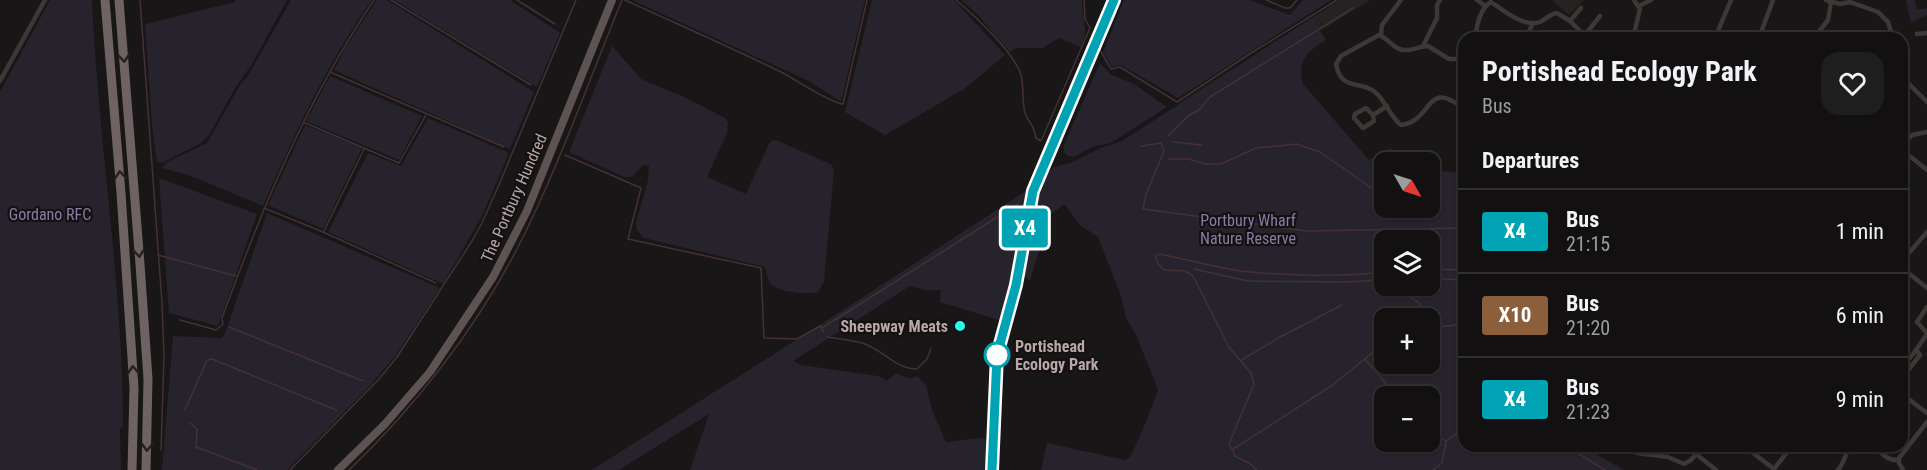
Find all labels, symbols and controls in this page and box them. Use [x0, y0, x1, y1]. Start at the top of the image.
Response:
button: heart [1821, 52, 1884, 115]
one-way arrow [117, 54, 130, 63]
text: Portishead Ecology Park [1482, 55, 1757, 88]
text: Bus [1482, 94, 1512, 118]
street label: The Portbury Hundred [477, 131, 551, 265]
text: Departures [1482, 148, 1579, 173]
north arrow [1374, 152, 1440, 218]
map controls [1374, 152, 1440, 452]
one-way arrow [114, 170, 127, 180]
park label: Gordano RFC [9, 205, 91, 224]
text: Bus [1566, 207, 1599, 232]
line badge: X4 [998, 208, 1052, 248]
park label: Portbury Wharf Nature Reserve [1200, 211, 1296, 248]
text: X4 [1014, 216, 1036, 240]
text: X4 [1504, 219, 1526, 243]
text: 1 min [1836, 219, 1884, 244]
button: layers [1374, 230, 1440, 296]
text: 21:15 [1566, 232, 1610, 256]
one-way arrow [133, 248, 146, 257]
text: Bus [1566, 291, 1599, 316]
text: X10 [1499, 303, 1531, 327]
text: 6 min [1836, 303, 1884, 328]
button: + [1374, 308, 1440, 374]
text: 21:20 [1566, 316, 1610, 340]
place label: Sheepway Meats [840, 317, 948, 336]
marker: Sheepway Meats [953, 319, 967, 333]
place label: Portishead Ecology Park [1015, 337, 1099, 374]
marker: Portishead Ecology Park [984, 342, 1010, 368]
one-way arrow [126, 365, 139, 374]
text: Bus [1566, 375, 1599, 400]
button: − [1374, 386, 1440, 452]
text: X4 [1504, 387, 1526, 411]
text: 9 min [1836, 387, 1884, 412]
text: 21:23 [1566, 400, 1610, 424]
one-way arrow [141, 443, 154, 452]

